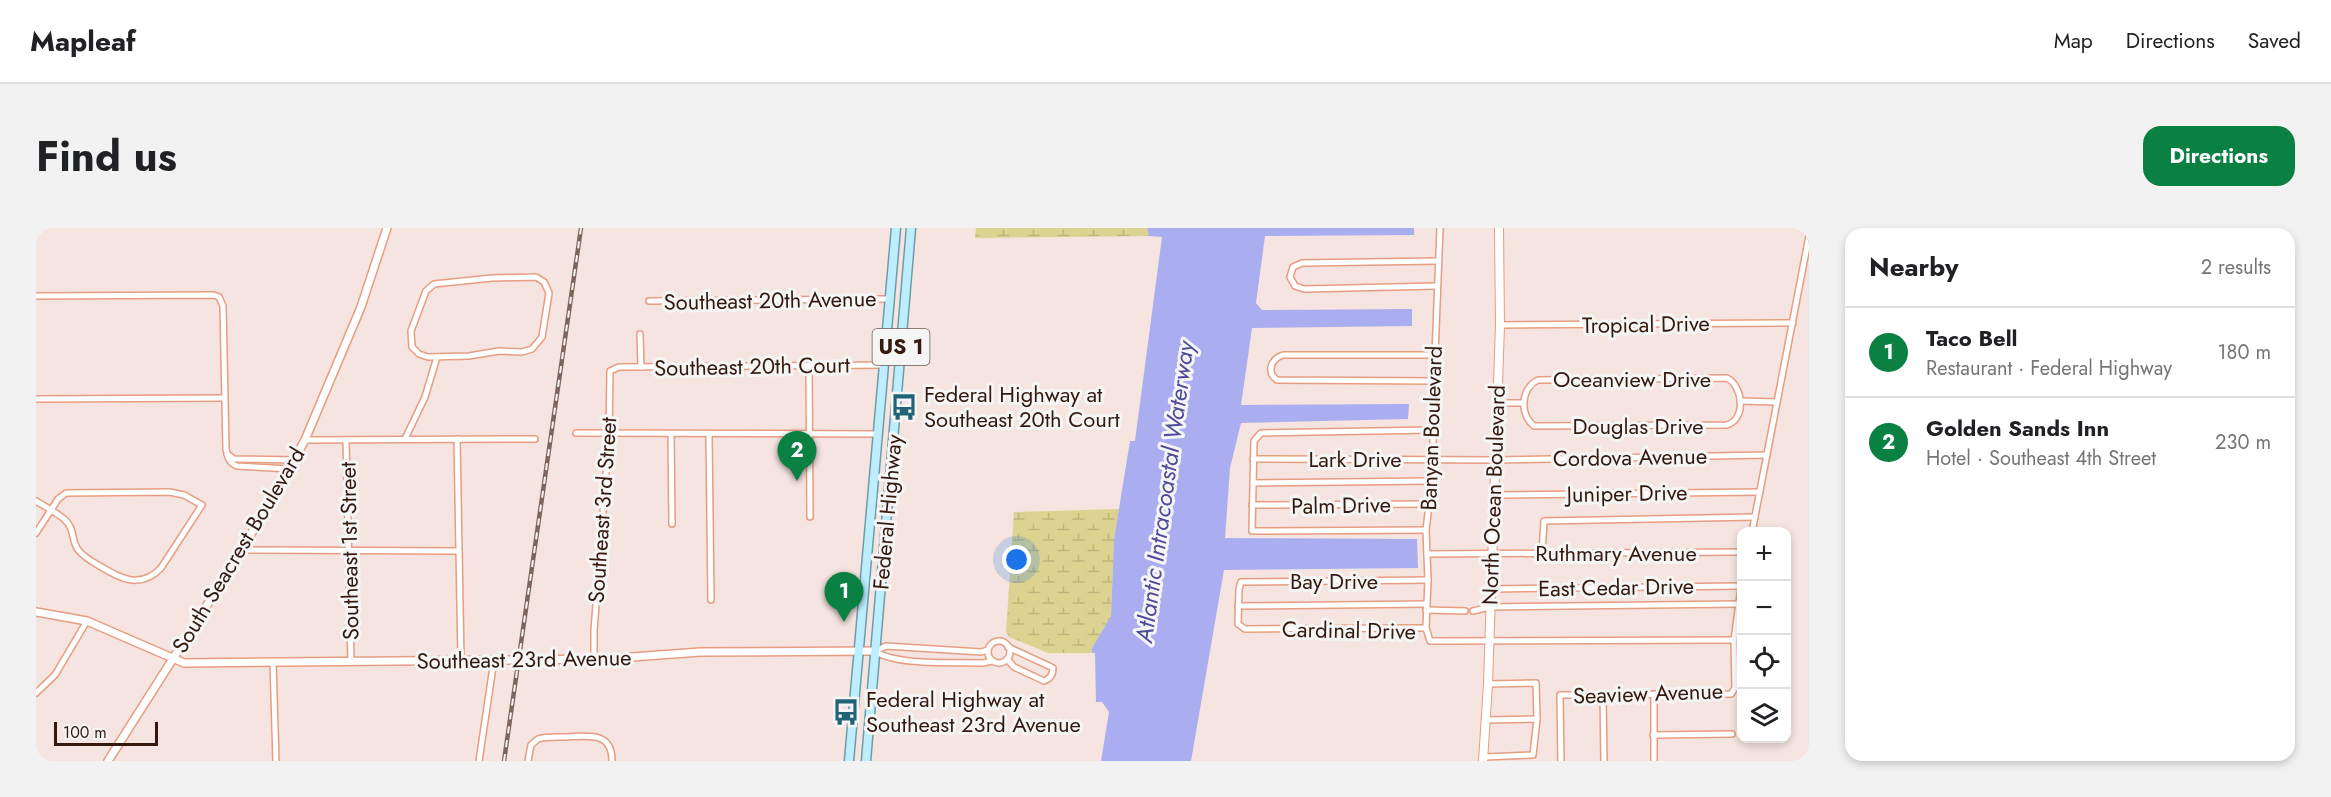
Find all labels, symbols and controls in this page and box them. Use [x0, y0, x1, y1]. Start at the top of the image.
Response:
text: Mapleaf [30, 21, 136, 62]
text: Map [2054, 26, 2093, 56]
text: Directions [2126, 26, 2215, 56]
text: Saved [2248, 26, 2301, 56]
text: Find us [36, 126, 177, 187]
button: Directions [2143, 126, 2295, 186]
text: Nearby [1869, 248, 1958, 286]
text: 2 results [2201, 253, 2271, 282]
street label: Southeast 20th Avenue [663, 282, 877, 318]
street label: Tropical Drive [1582, 307, 1710, 341]
text: Taco Bell [1926, 322, 2018, 354]
road number: US 1 [872, 329, 930, 365]
water label: Atlantic Intracoastal Waterway [1126, 337, 1203, 646]
text: 1 [1883, 338, 1894, 367]
text: 180 m [2217, 338, 2271, 367]
street label: Banyan Boulevard [1412, 345, 1450, 511]
street label: Southeast 20th Court [654, 348, 851, 384]
text: Restaurant · Federal Highway [1926, 354, 2172, 383]
street label: Oceanview Drive [1553, 363, 1711, 395]
place label: Federal Highway at Southeast 20th Court [924, 378, 1120, 435]
street label: North Ocean Boulevard [1473, 384, 1513, 606]
bus stop icon: Federal Highway at Southeast 20th Court [889, 392, 919, 422]
street label: Douglas Drive [1572, 410, 1704, 442]
text: Golden Sands Inn [1926, 412, 2109, 444]
street label: Southeast 3rd Street [580, 415, 625, 604]
text: 2 [1882, 428, 1895, 457]
text: 230 m [2215, 428, 2271, 457]
pin: 2 [778, 432, 816, 481]
street label: Federal Highway [864, 433, 910, 591]
street label: Cordova Avenue [1553, 440, 1707, 474]
street label: South Seacrest Boulevard [164, 441, 312, 659]
street label: Lark Drive [1308, 443, 1402, 475]
text: Hotel · Southeast 4th Street [1926, 444, 2156, 473]
street label: Southeast 1st Street [331, 461, 367, 640]
street label: Juniper Drive [1563, 476, 1688, 510]
street label: Palm Drive [1291, 488, 1391, 522]
map controls [1737, 527, 1791, 743]
button: + [1737, 527, 1791, 581]
street label: Ruthmary Avenue [1535, 537, 1697, 569]
your location [1002, 545, 1031, 574]
street label: Bay Drive [1290, 565, 1378, 597]
street label: East Cedar Drive [1538, 570, 1694, 604]
pin: 1 [824, 572, 864, 622]
button: − [1737, 581, 1791, 635]
street label: Cardinal Drive [1282, 613, 1416, 647]
button: locate [1737, 635, 1791, 689]
street label: Southeast 23rd Avenue [416, 641, 632, 677]
street label: Seaview Avenue [1572, 674, 1724, 712]
place label: Federal Highway at Southeast 23rd Avenue [866, 683, 1081, 740]
button: layers [1737, 689, 1791, 743]
bus stop icon: Federal Highway at Southeast 23rd Avenue [831, 697, 861, 727]
scale bar [54, 719, 158, 746]
text: 100 m [63, 721, 107, 744]

